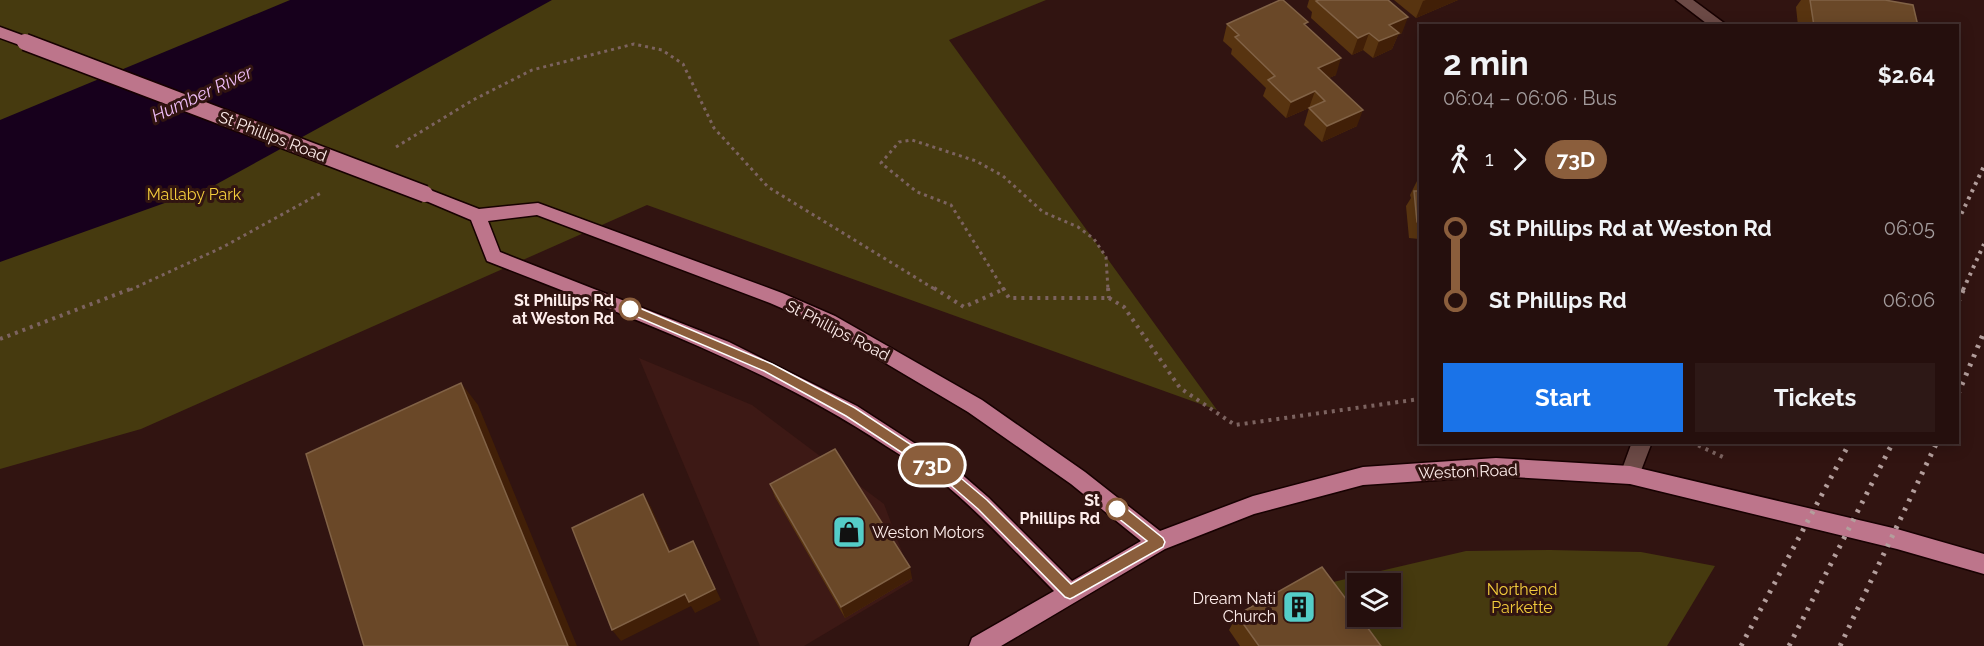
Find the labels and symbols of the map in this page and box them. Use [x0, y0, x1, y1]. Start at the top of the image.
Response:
water label: Humber River [148, 61, 256, 126]
street label: St Phillips Road [216, 107, 329, 166]
park label: Mallaby Park [147, 185, 242, 204]
place label: St Phillips Rd at Weston Rd [512, 291, 614, 328]
street label: St Phillips Road [783, 296, 893, 365]
marker: St Phillips Rd at Weston Rd [619, 298, 641, 320]
line badge: 73D [898, 446, 966, 484]
street label: Weston Road [1418, 460, 1518, 483]
place label: St Phillips Rd [1019, 491, 1100, 528]
marker: St Phillips Rd [1106, 498, 1128, 520]
shop icon: Weston Motors [831, 514, 867, 550]
place label: Weston Motors [872, 523, 985, 542]
park label: Northend Parkette [1487, 580, 1557, 617]
place label: Dream Nati Church [1193, 589, 1276, 626]
building icon: Dream Nati Church [1281, 589, 1317, 625]

